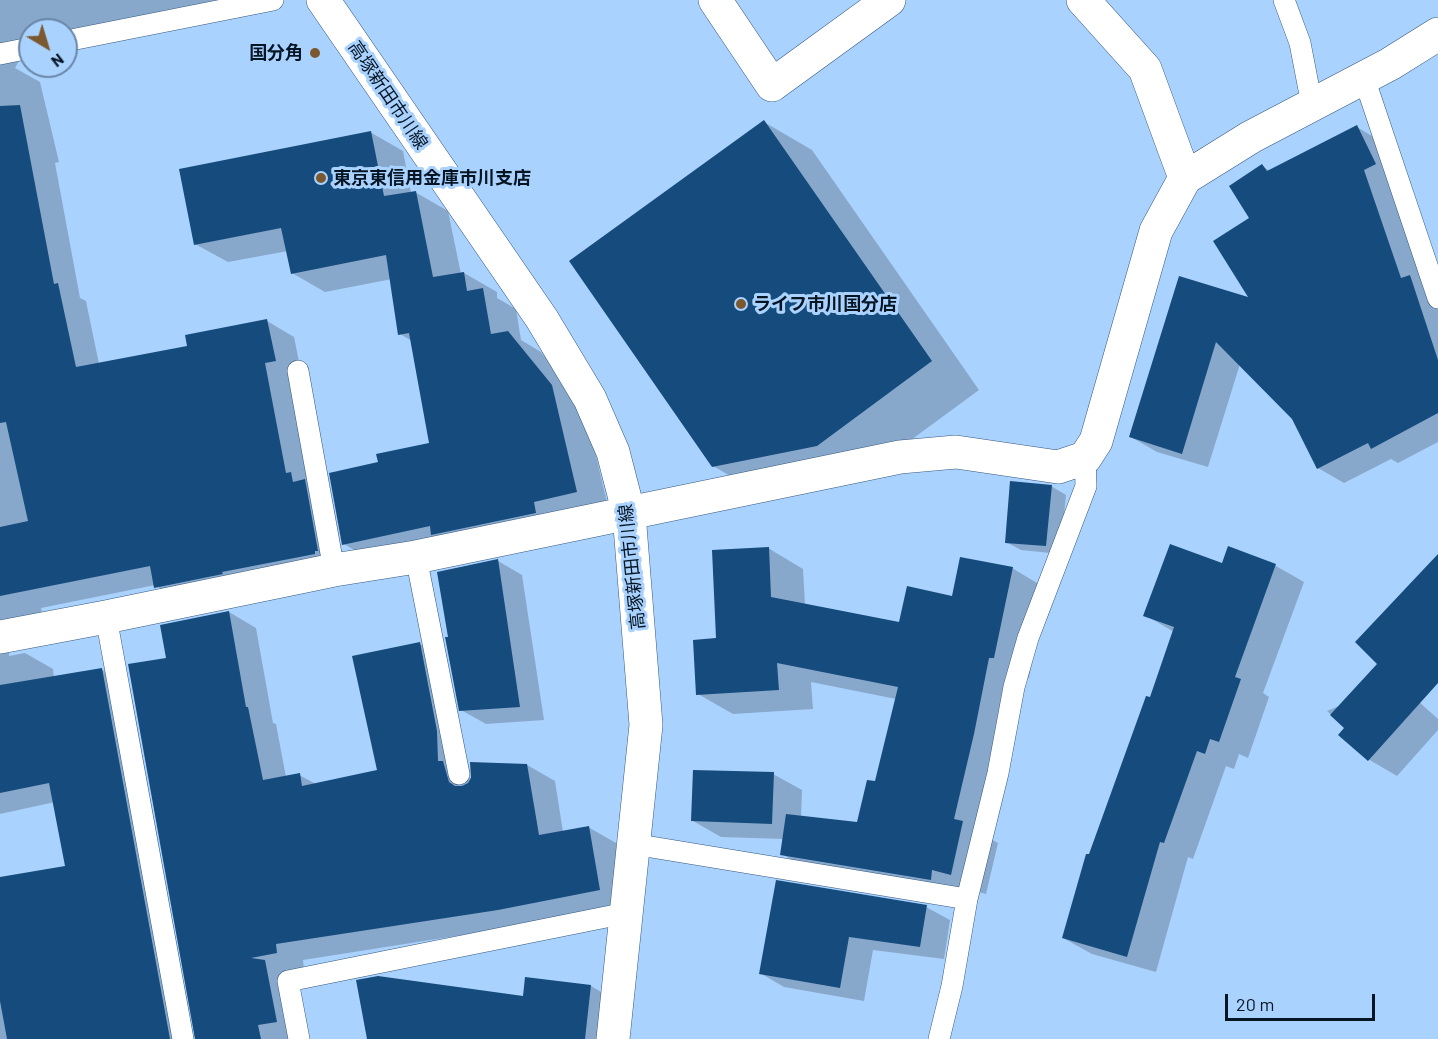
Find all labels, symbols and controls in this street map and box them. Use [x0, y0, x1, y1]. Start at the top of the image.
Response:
north arrow [18, 18, 78, 78]
street label: 高塚新田市川線 [344, 37, 432, 153]
place label: 国分角 [249, 42, 303, 64]
marker: 国分角 [308, 46, 322, 60]
text: N [48, 50, 68, 72]
place label: 東京東信用金庫市川支店 [333, 167, 531, 189]
marker: 東京東信用金庫市川支店 [314, 171, 328, 185]
place label: ライフ市川国分店 [753, 293, 897, 315]
marker: ライフ市川国分店 [734, 297, 748, 311]
street label: 高塚新田市川線 [615, 503, 649, 631]
scale bar [1228, 982, 1378, 1020]
text: 20 m [1236, 993, 1274, 1015]

